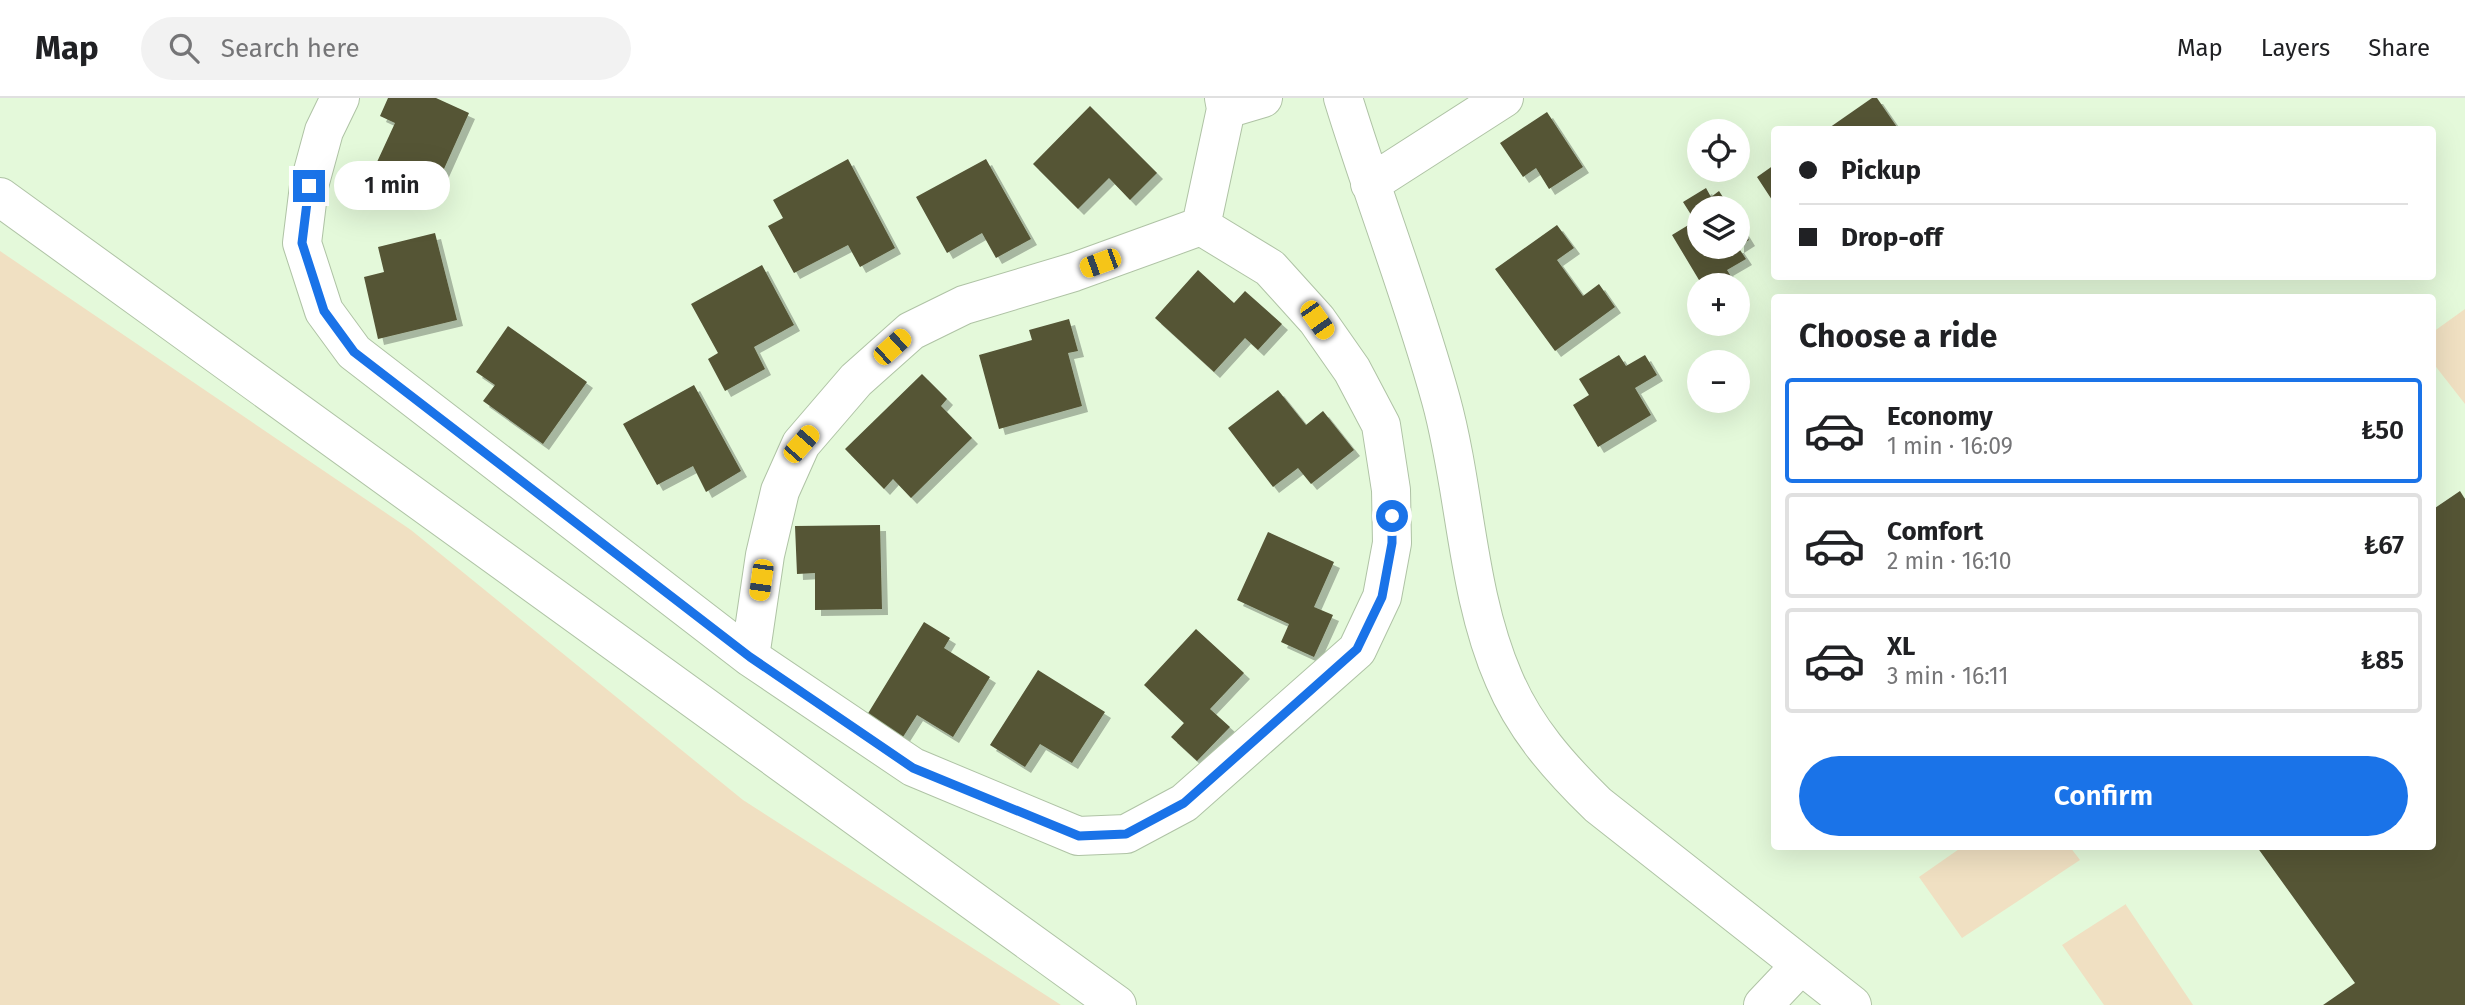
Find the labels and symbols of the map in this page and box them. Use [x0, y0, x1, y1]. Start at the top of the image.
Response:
callout: 1 min [334, 162, 449, 210]
route end [293, 170, 325, 202]
car [1077, 246, 1124, 280]
car [1297, 297, 1338, 343]
car [870, 325, 915, 369]
car [780, 421, 823, 467]
route start [1376, 500, 1408, 532]
car [748, 558, 775, 602]

